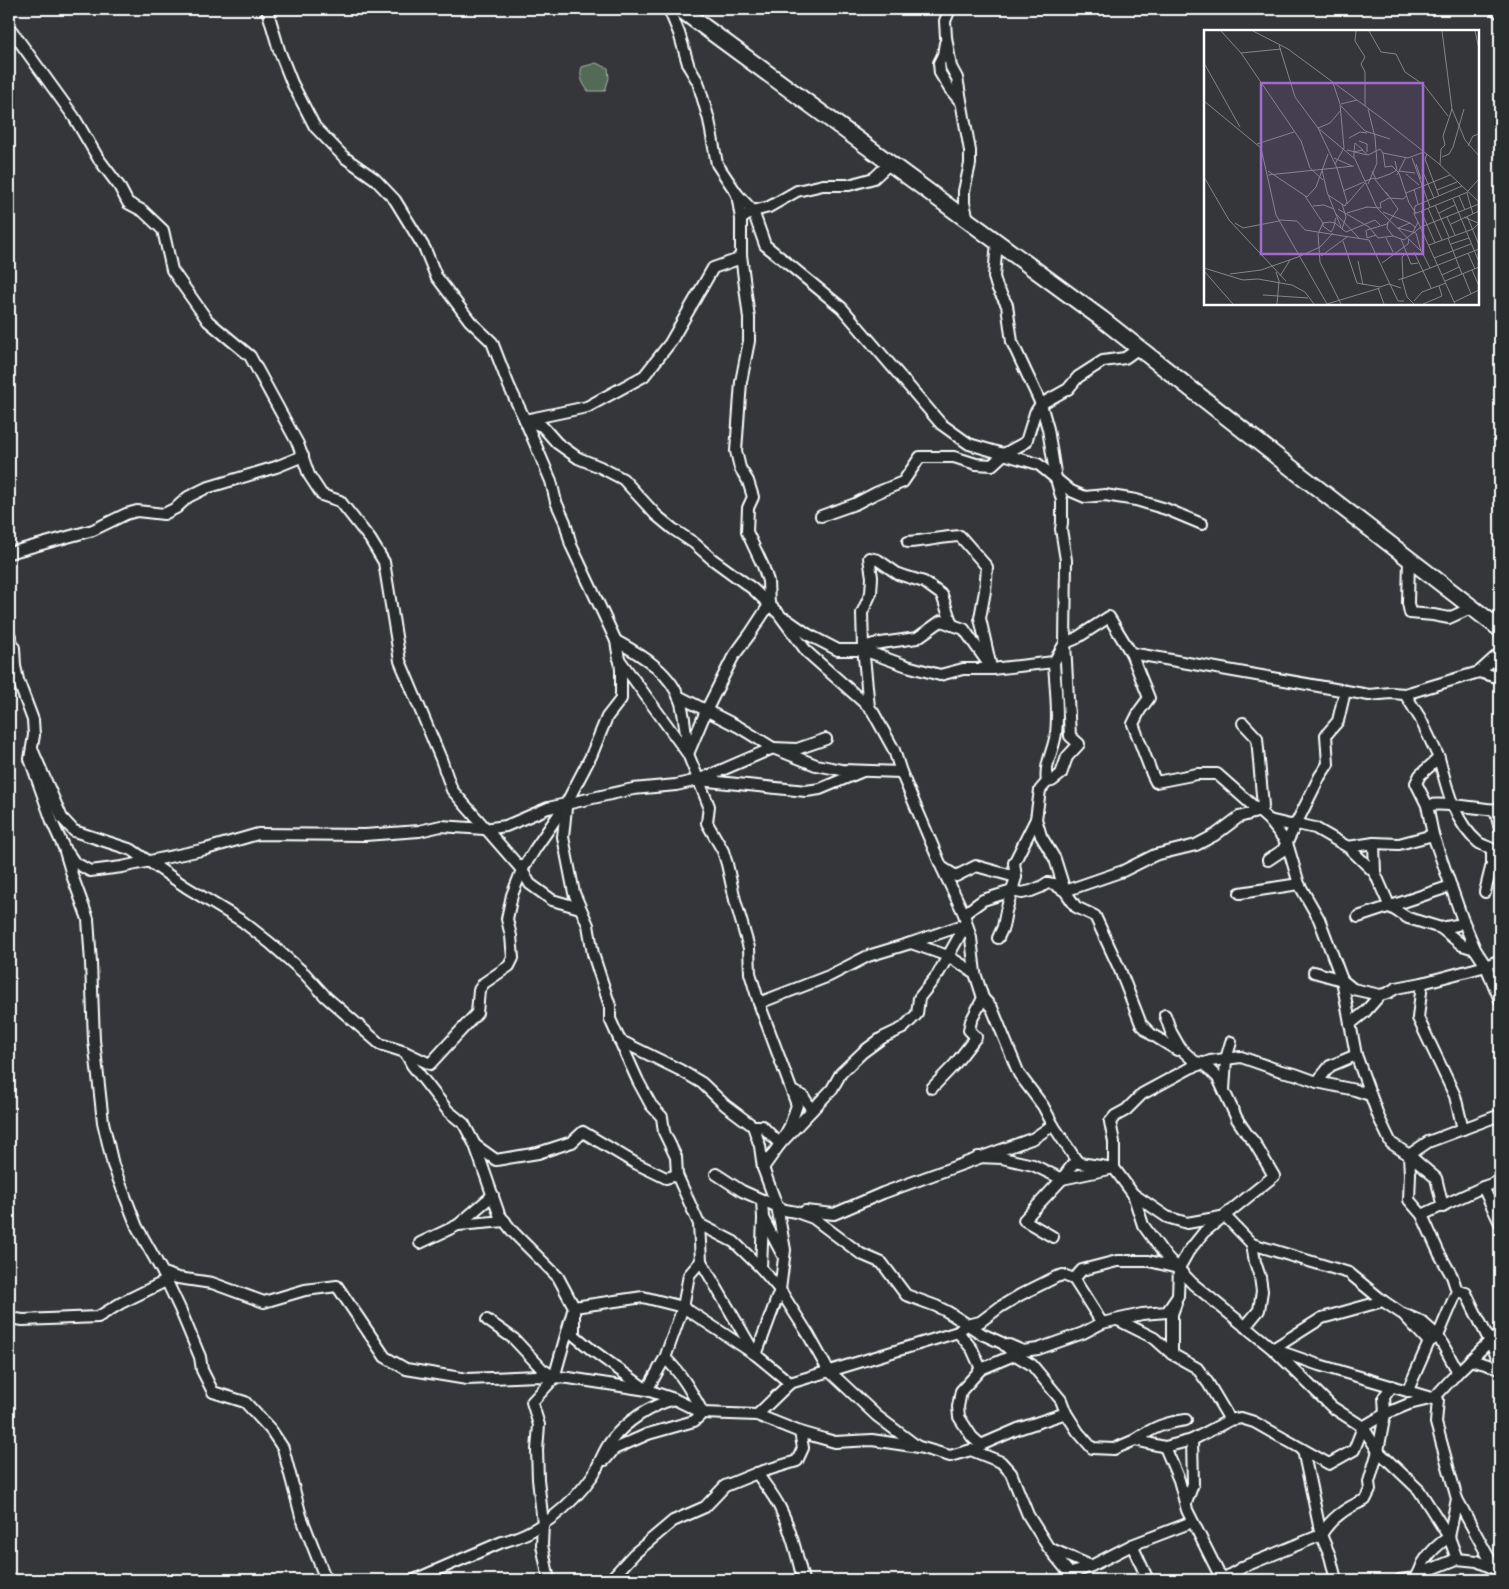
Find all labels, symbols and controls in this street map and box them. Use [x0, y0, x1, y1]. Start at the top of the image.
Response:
inset map [1204, 30, 1479, 305]

